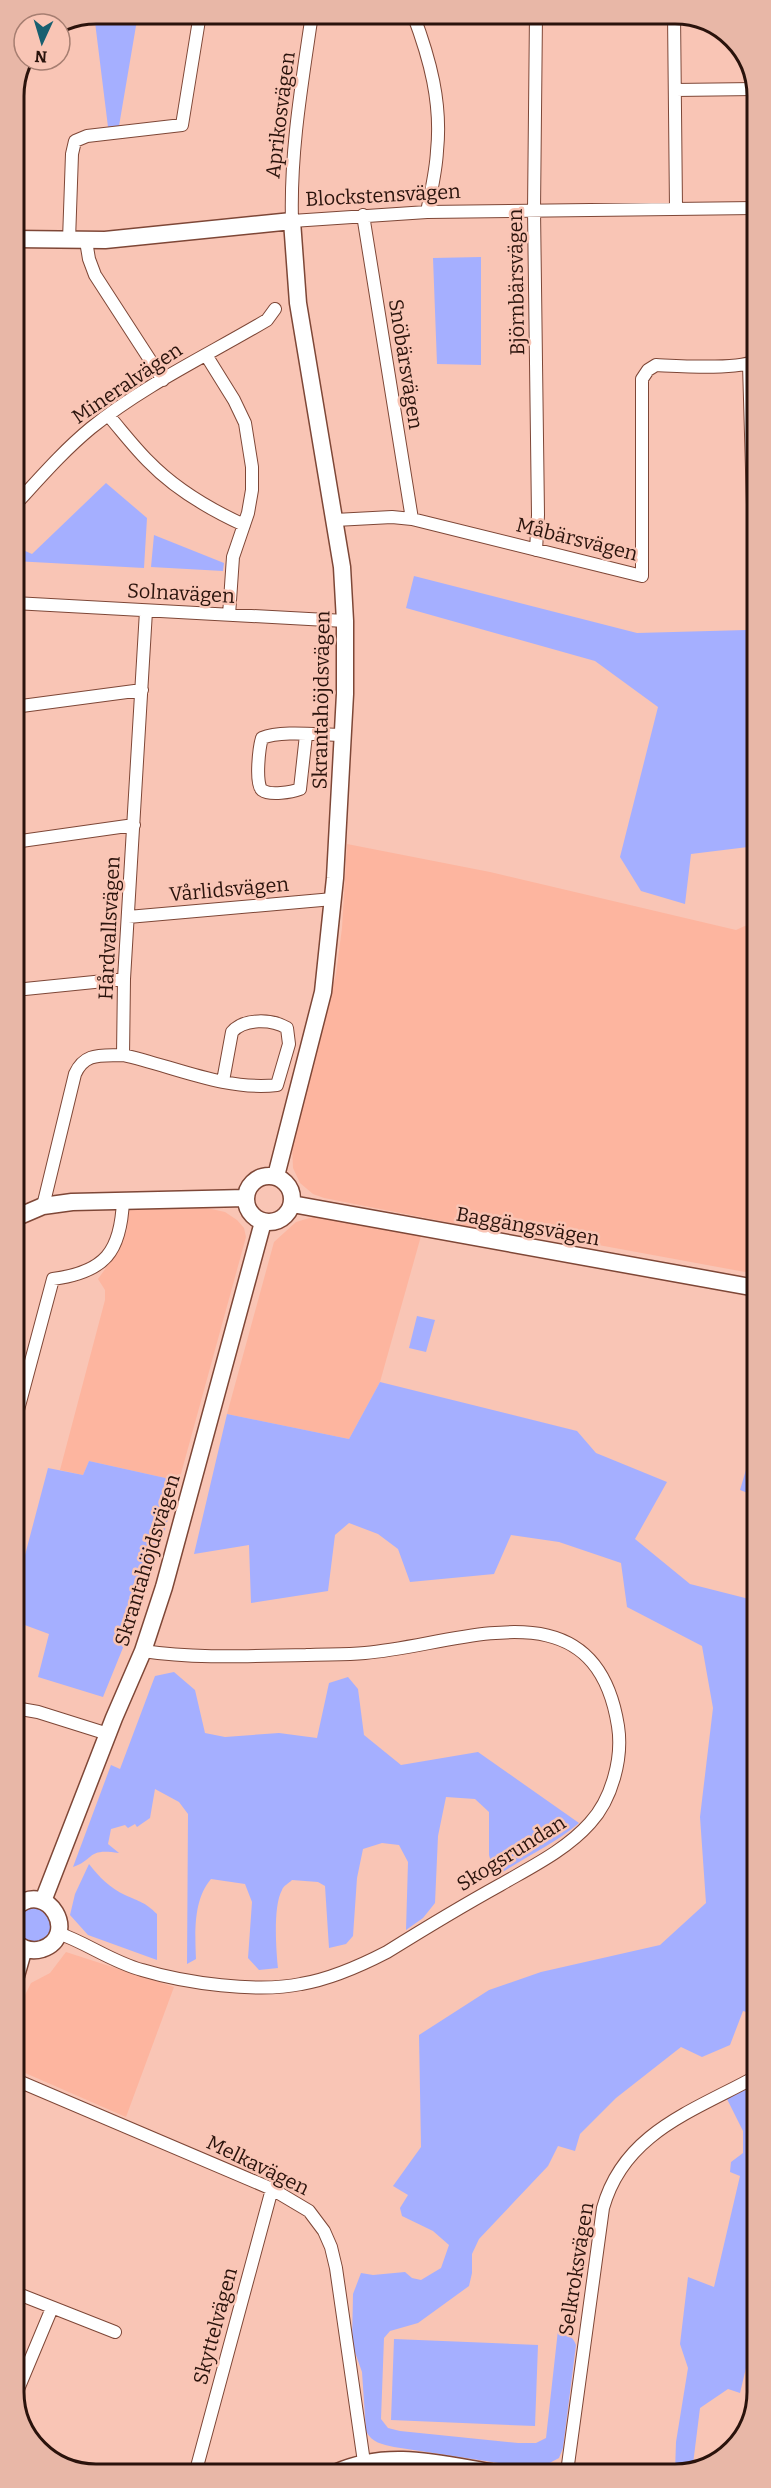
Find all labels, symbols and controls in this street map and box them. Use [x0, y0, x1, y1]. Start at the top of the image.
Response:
north arrow [12, 12, 72, 72]
text: N [34, 47, 48, 66]
street label: Aprikosvägen [260, 50, 300, 180]
street label: Blockstensvägen [305, 179, 462, 211]
street label: Björnbärsvägen [503, 208, 530, 356]
street label: Snöbärsvägen [384, 297, 428, 431]
street label: Mineralvägen [67, 337, 187, 429]
street label: Måbärsvägen [514, 512, 641, 566]
street label: Solnavägen [127, 578, 236, 608]
street label: Skrantahöjdsvägen [307, 610, 336, 790]
street label: Hårdvallsvägen [93, 855, 125, 1000]
street label: Vårlidsvägen [168, 872, 290, 906]
street label: Baggängsvägen [454, 1202, 602, 1250]
street label: Skrantahöjdsvägen [109, 1471, 186, 1649]
street label: Skogsrundan [452, 1810, 570, 1896]
street label: Melkavägen [203, 2130, 313, 2200]
street label: Selkroksvägen [554, 2200, 598, 2337]
street label: Skyttelvägen [188, 2265, 242, 2387]

